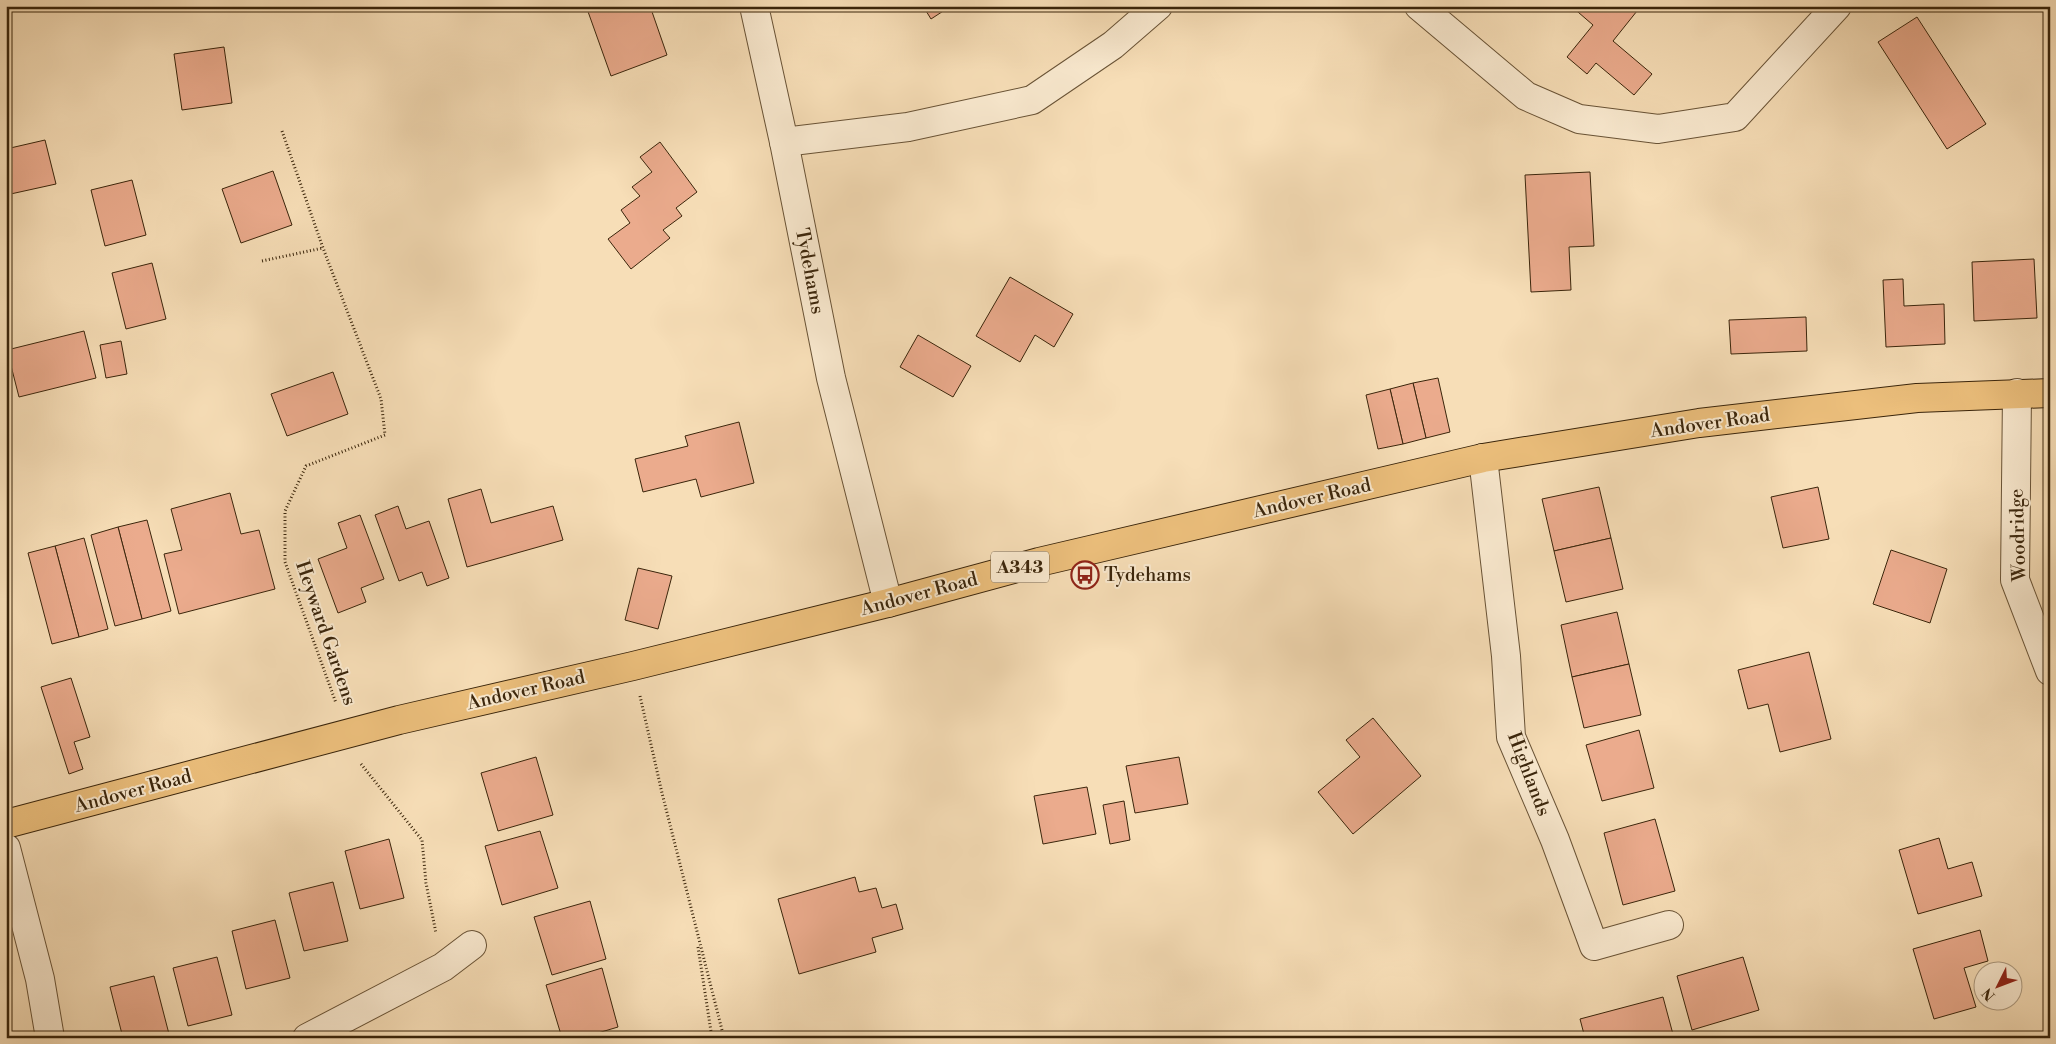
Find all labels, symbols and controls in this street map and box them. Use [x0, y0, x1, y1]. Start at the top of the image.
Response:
street label: Tydehams [790, 226, 830, 316]
street label: Andover Road [1648, 403, 1771, 443]
street label: Andover Road [1250, 473, 1374, 523]
street label: Woodridge [2004, 488, 2032, 583]
road number: A343 [991, 552, 1049, 582]
street label: Heyward Gardens [290, 558, 362, 708]
bus stop icon: Tydehams [1070, 560, 1100, 590]
place label: Tydehams [1104, 563, 1191, 587]
street label: Andover Road [857, 567, 980, 621]
street label: Andover Road [464, 665, 588, 715]
street label: Highlands [1502, 728, 1556, 820]
street label: Andover Road [71, 764, 194, 818]
north arrow [1974, 962, 2024, 1012]
text: N [1979, 984, 1999, 1004]

